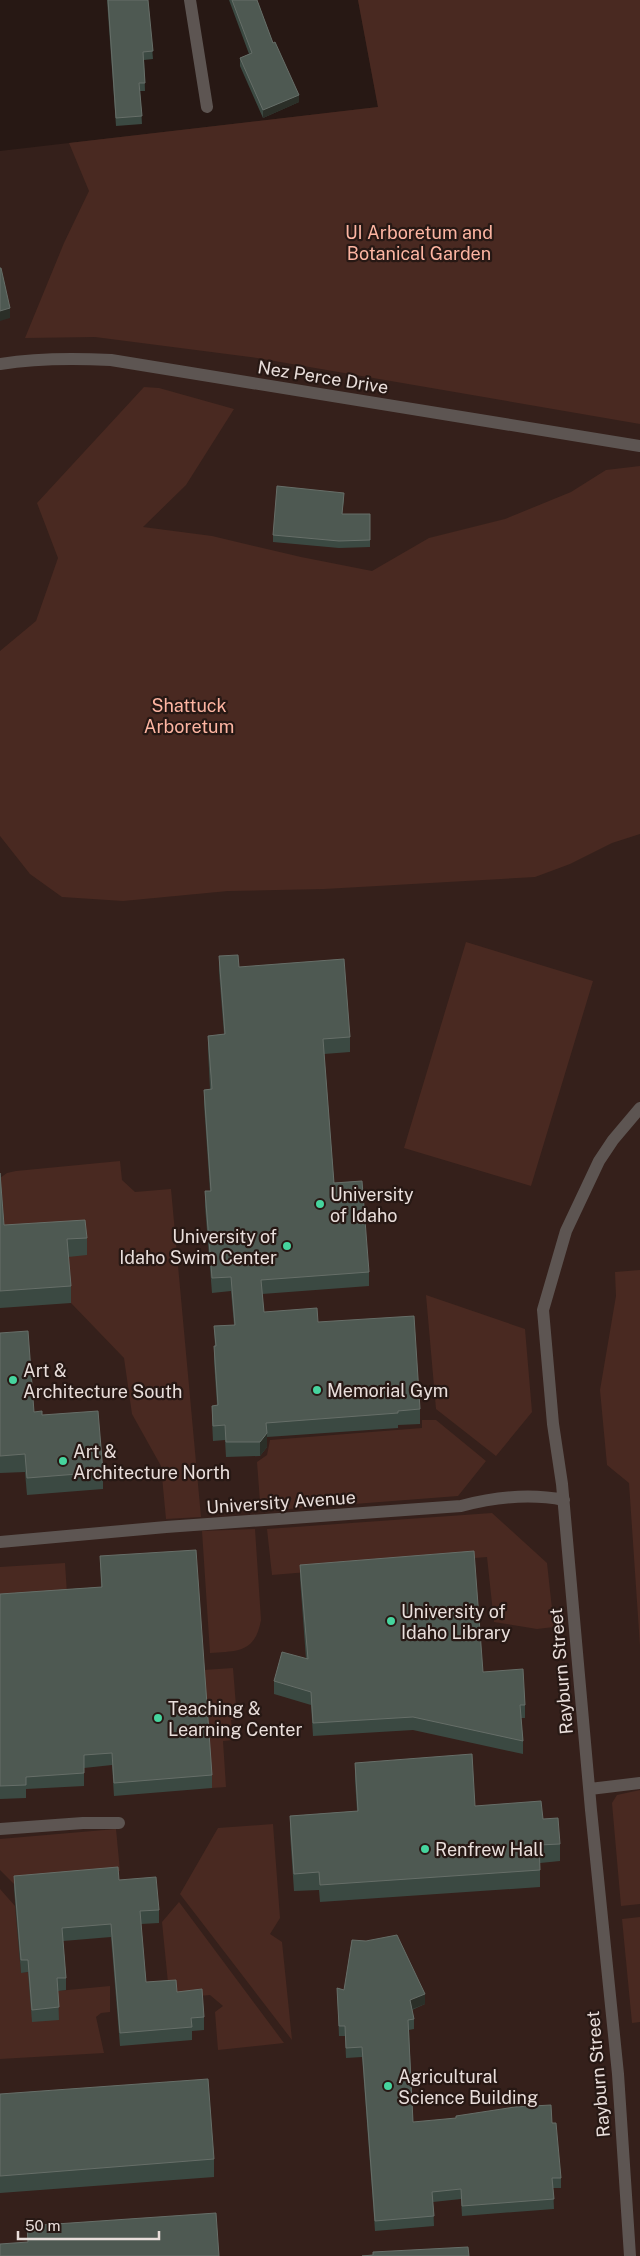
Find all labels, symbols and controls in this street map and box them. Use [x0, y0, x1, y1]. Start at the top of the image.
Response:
park label: UI Arboretum and Botanical Garden [345, 222, 493, 264]
street label: Nez Perce Drive [256, 356, 390, 398]
park label: Shattuck Arboretum [144, 695, 234, 737]
place label: University of Idaho [330, 1184, 414, 1226]
marker: University of Idaho [314, 1198, 326, 1210]
place label: University of Idaho Swim Center [119, 1226, 277, 1268]
marker: University of Idaho Swim Center [281, 1240, 293, 1252]
place label: Art & Architecture South [23, 1360, 182, 1402]
marker: Art & Architecture South [7, 1374, 19, 1386]
place label: Memorial Gym [327, 1380, 448, 1401]
marker: Memorial Gym [311, 1384, 323, 1396]
place label: Art & Architecture North [73, 1441, 230, 1483]
marker: Art & Architecture North [57, 1455, 69, 1467]
street label: University Avenue [206, 1486, 356, 1518]
place label: University of Idaho Library [401, 1601, 511, 1643]
street label: Rayburn Street [545, 1607, 577, 1735]
marker: University of Idaho Library [385, 1615, 397, 1627]
place label: Teaching & Learning Center [168, 1698, 303, 1740]
marker: Teaching & Learning Center [152, 1712, 164, 1724]
place label: Renfrew Hall [435, 1839, 544, 1860]
marker: Renfrew Hall [419, 1843, 431, 1855]
street label: Rayburn Street [582, 2010, 614, 2138]
place label: Agricultural Science Building [398, 2066, 538, 2108]
marker: Agricultural Science Building [382, 2080, 394, 2092]
scale bar [18, 2208, 159, 2240]
text: 50 m [25, 2217, 60, 2234]

